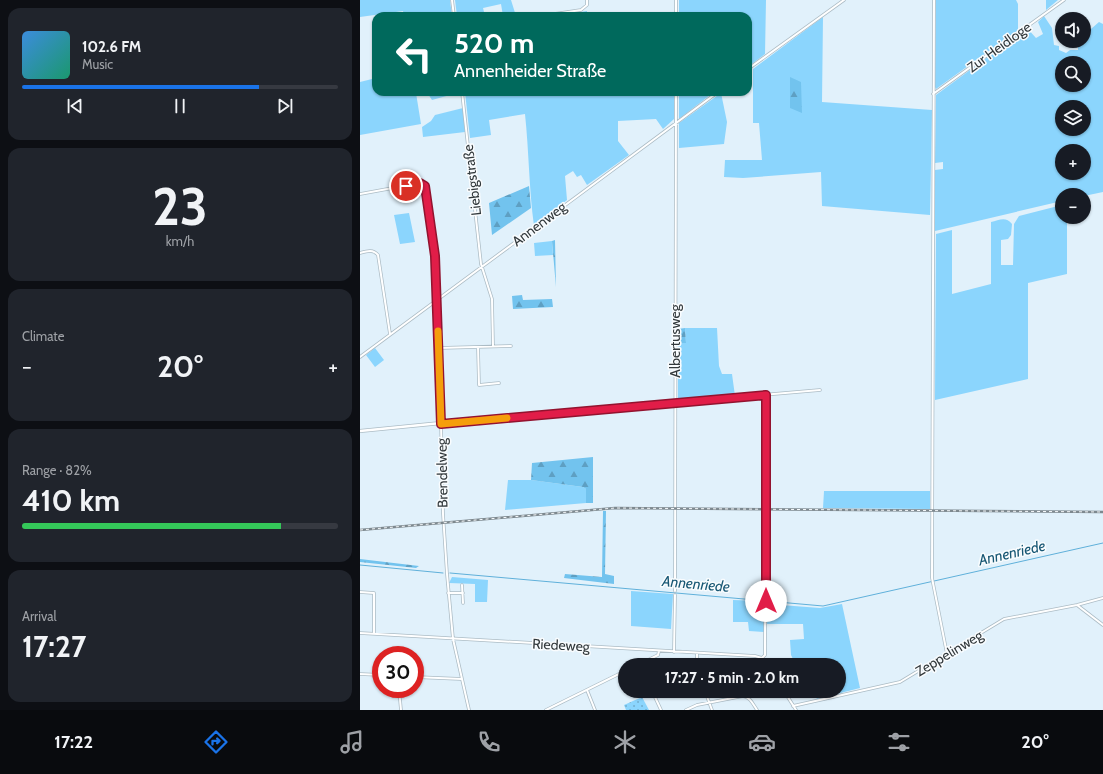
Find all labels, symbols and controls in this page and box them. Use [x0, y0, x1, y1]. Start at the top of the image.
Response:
map controls [1055, 12, 1091, 224]
button: sound [1055, 12, 1091, 48]
street label: Zur Heidloge [963, 18, 1035, 76]
text: 520 m [454, 26, 534, 60]
icon: left [388, 28, 440, 80]
text: 102.6 FM [82, 38, 141, 56]
text: Music [82, 56, 113, 72]
button: search [1055, 56, 1091, 92]
text: Annenheider Straße [454, 60, 606, 82]
icon: previous [64, 95, 86, 117]
icon: pause [169, 95, 191, 117]
icon: next [274, 95, 296, 117]
button: layers [1055, 100, 1091, 136]
street label: Liebigstraße [459, 143, 485, 217]
button: + [1055, 144, 1091, 180]
pin [389, 169, 423, 203]
text: 23 [152, 175, 208, 238]
icon: arrive [395, 175, 417, 197]
button: − [1055, 188, 1091, 224]
street label: Annenweg [508, 197, 571, 250]
text: km/h [166, 233, 194, 249]
street label: Albertusweg [666, 303, 684, 378]
text: Climate [22, 328, 64, 344]
text: 20° [157, 348, 203, 385]
text: − [22, 353, 32, 380]
text: + [328, 353, 338, 380]
street label: Brendelweg [432, 437, 452, 508]
text: Range · 82% [22, 462, 92, 478]
text: 410 km [22, 482, 120, 519]
water label: Annenriede [976, 537, 1047, 570]
water label: Annenriede [660, 572, 731, 596]
position arrow [745, 580, 787, 622]
text: Arrival [22, 608, 57, 624]
street label: Zeppelinweg [912, 625, 987, 680]
text: 17:27 [22, 628, 86, 665]
street label: Riedeweg [532, 635, 591, 656]
speed limit sign: 30 [372, 646, 424, 698]
text: 17:27 · 5 min · 2.0 km [665, 669, 799, 687]
icon: directions [202, 728, 230, 756]
icon: music [338, 728, 366, 756]
icon: phone [475, 728, 503, 756]
icon: climate [611, 728, 639, 756]
icon: car [748, 728, 776, 756]
icon: filters [885, 728, 913, 756]
text: 17:22 [54, 731, 93, 753]
text: 20° [1021, 731, 1049, 753]

